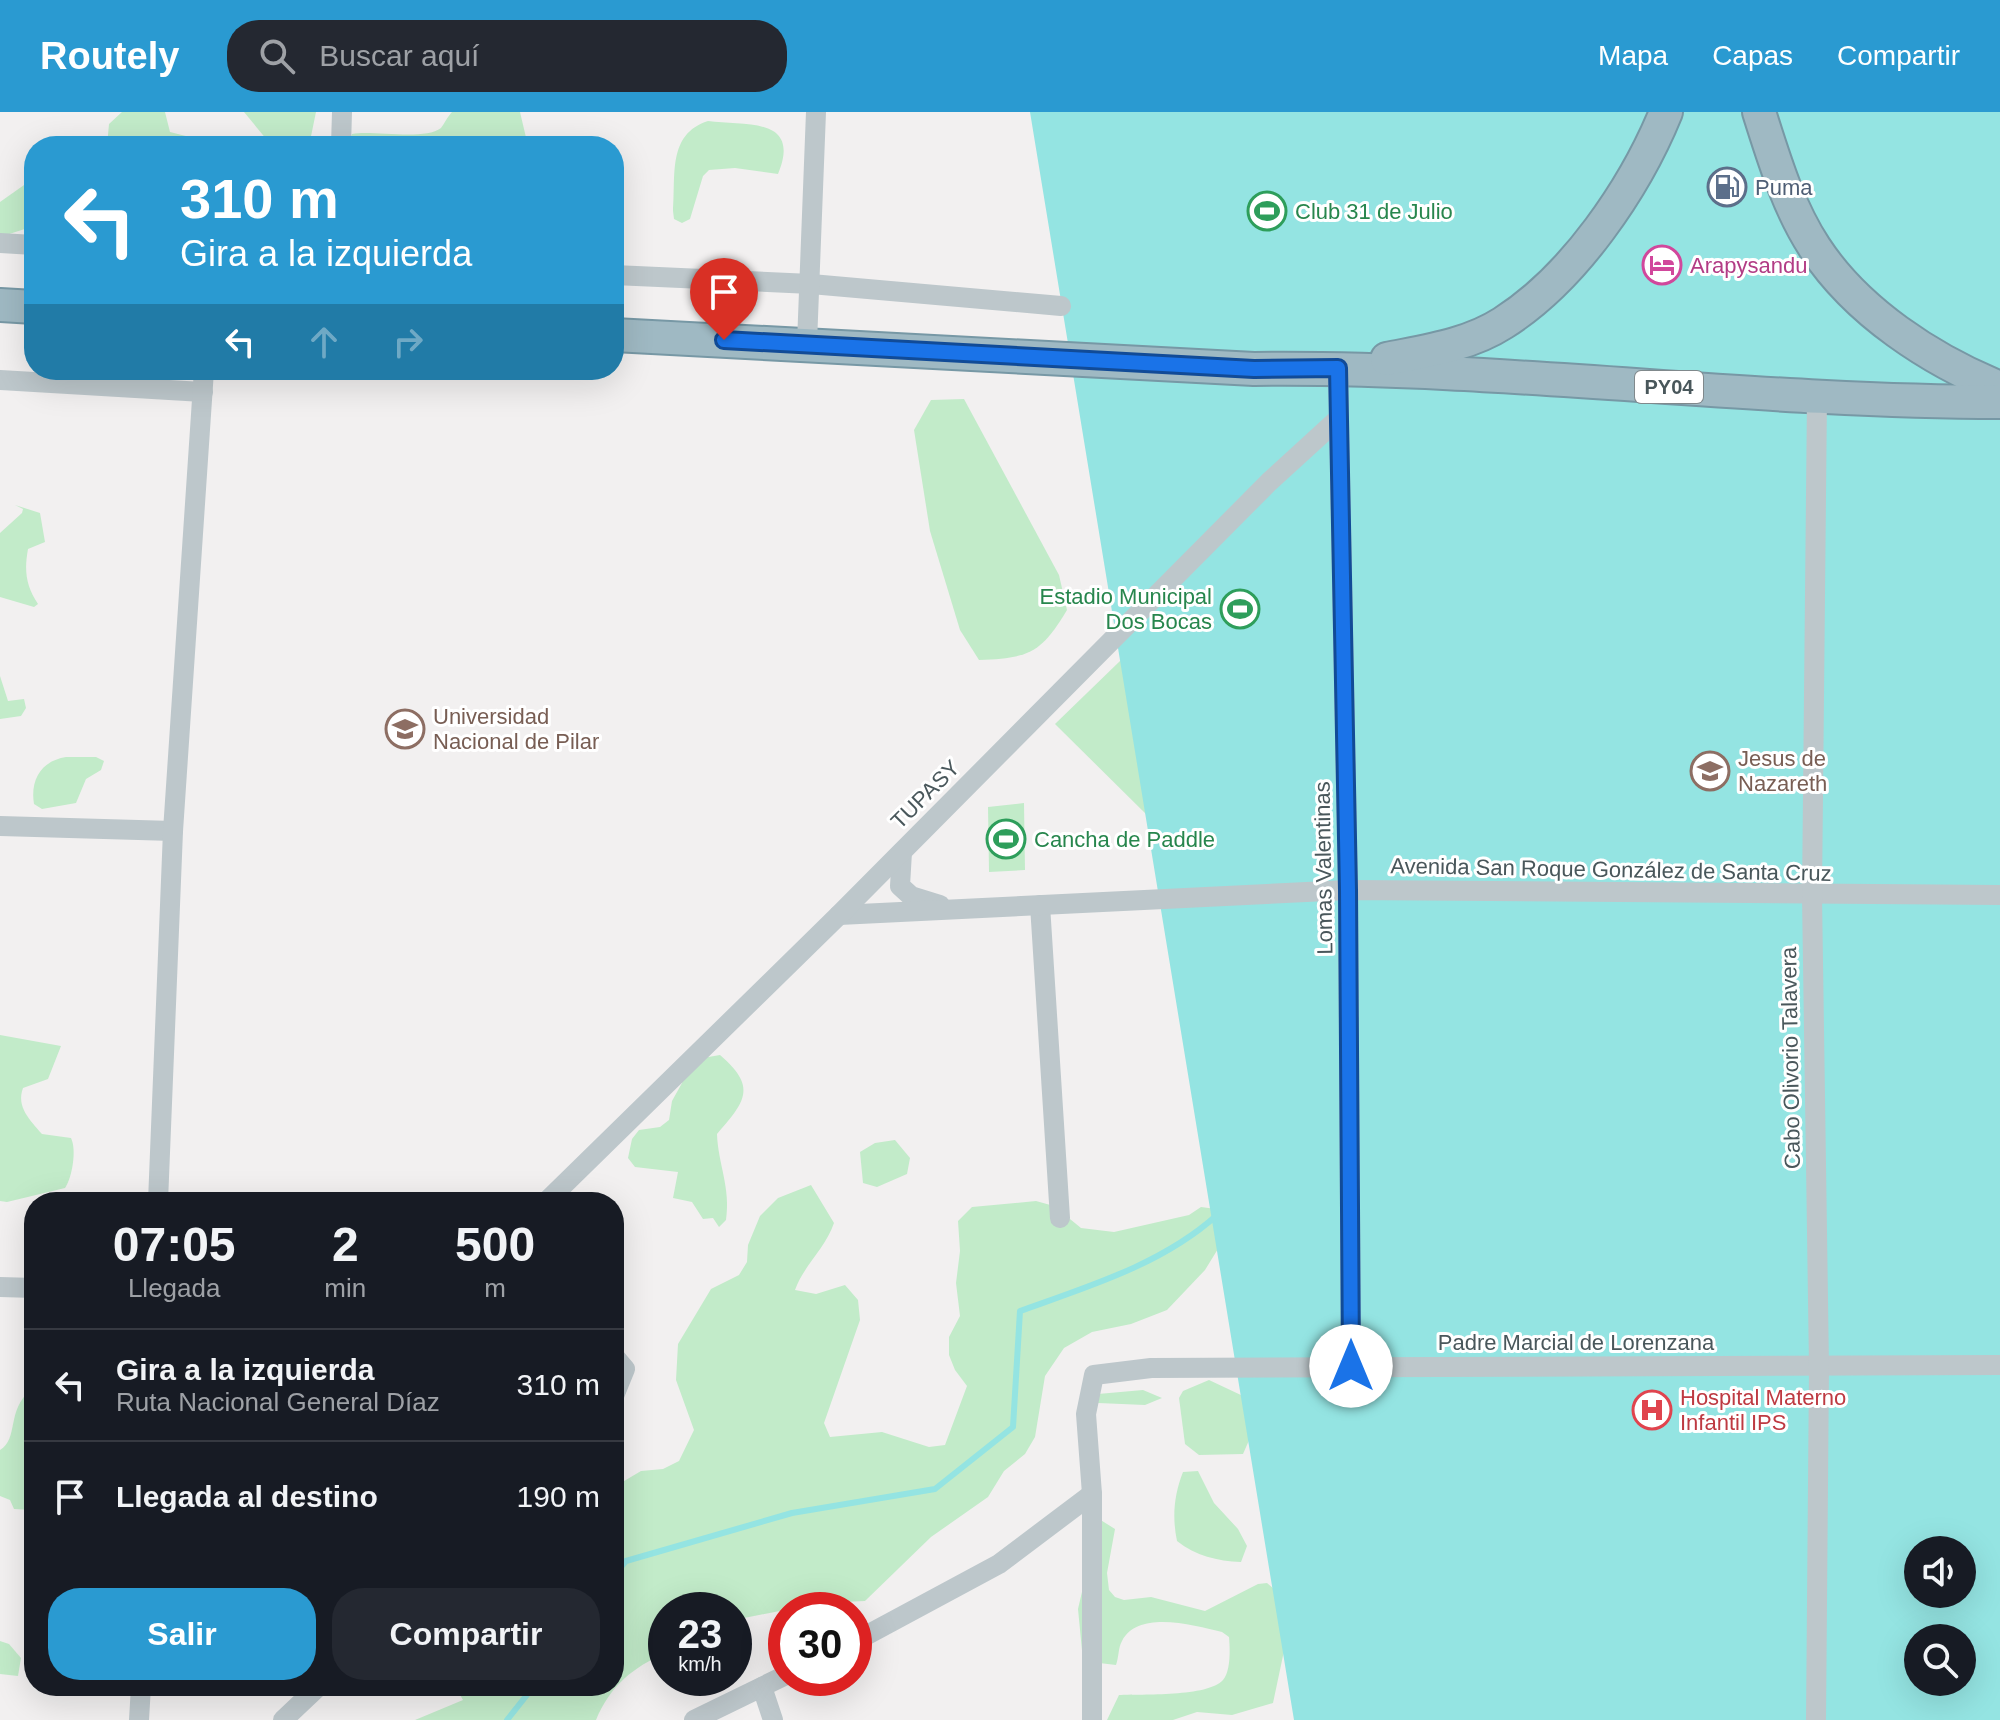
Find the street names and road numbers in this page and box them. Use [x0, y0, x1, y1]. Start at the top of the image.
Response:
road number: PY04 [1635, 371, 1703, 403]
street label: TUPASY [886, 755, 965, 834]
street label: Lomas Valentinas [1309, 781, 1338, 955]
street label: Avenida San Roque González de Santa Cruz [1390, 853, 1832, 886]
street label: Cabo Olivorio Talavera [1776, 946, 1805, 1169]
street label: Padre Marcial de Lorenzana [1438, 1330, 1715, 1355]

